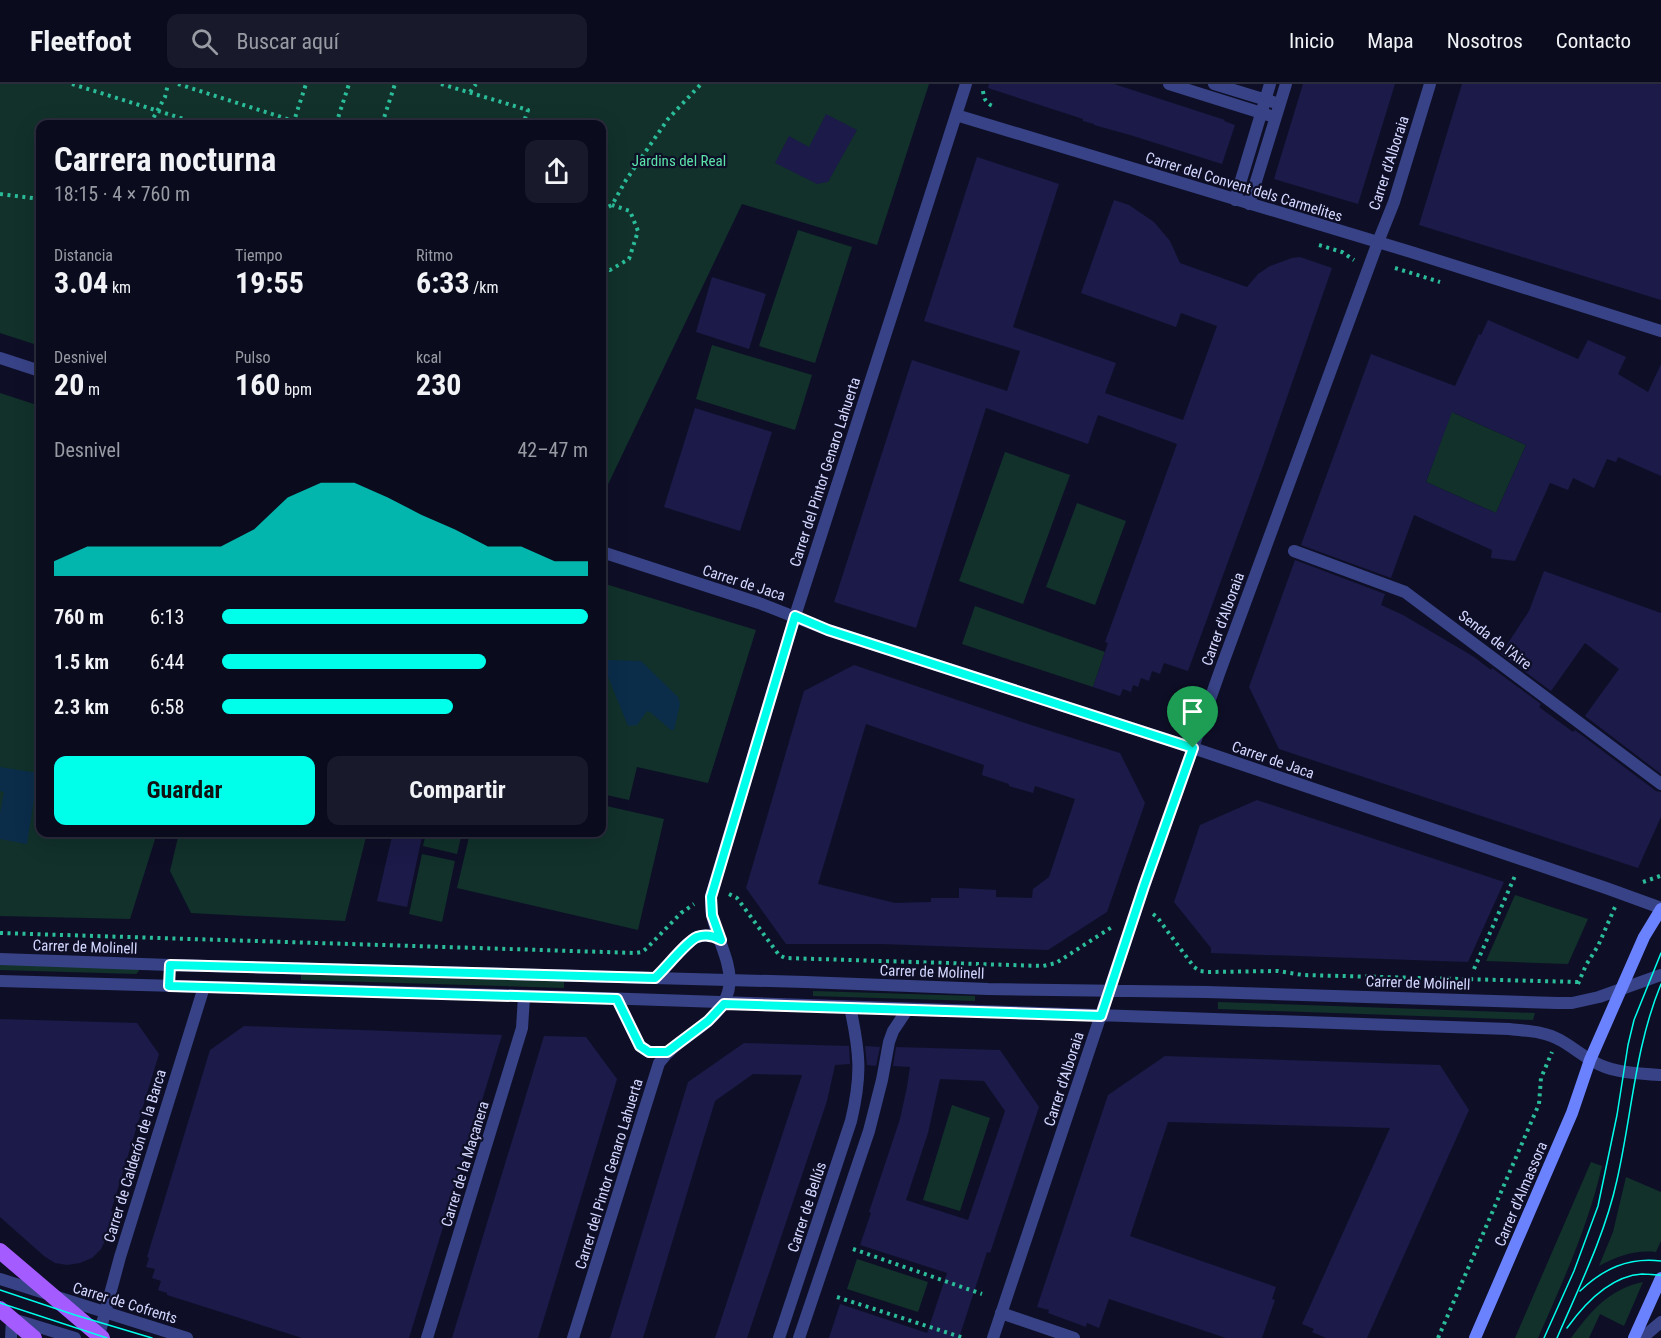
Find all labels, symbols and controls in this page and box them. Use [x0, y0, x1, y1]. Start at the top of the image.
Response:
search box [167, 14, 587, 68]
text: Fleetfoot [30, 25, 131, 58]
icon: search [188, 25, 221, 58]
text: Buscar aquí [236, 29, 339, 54]
text: Inicio [1289, 29, 1334, 53]
text: Mapa [1367, 29, 1414, 53]
text: Nosotros [1447, 29, 1523, 53]
text: Contacto [1556, 29, 1631, 53]
street label: Carrer d'Alboraia [1365, 114, 1413, 212]
text: Carrera nocturna [54, 140, 276, 179]
button: share [525, 140, 588, 203]
street label: Carrer del Convent dels Carmelites [1143, 148, 1345, 226]
park label: Jardins del Real [632, 152, 726, 170]
text: 18:15 · 4 × 760 m [54, 182, 190, 206]
text: Distancia [54, 246, 113, 265]
text: Tiempo [235, 246, 282, 265]
text: Ritmo [416, 246, 453, 265]
text: 3.04 [54, 265, 108, 300]
text: 19:55 [235, 265, 304, 300]
text: 6:33 [416, 265, 470, 300]
text: km [108, 278, 131, 297]
text: /km [470, 278, 499, 297]
text: Desnivel [54, 348, 107, 367]
text: Pulso [235, 348, 271, 367]
text: kcal [416, 348, 442, 367]
text: 20 [54, 367, 84, 402]
text: 160 [235, 367, 280, 402]
text: 230 [416, 367, 461, 402]
street label: Carrer del Pintor Genaro Lahuerta [786, 375, 864, 569]
text: m [84, 380, 100, 399]
text: bpm [280, 380, 312, 399]
text: Desnivel [54, 438, 121, 462]
text: 42–47 m [517, 438, 588, 462]
street label: Carrer de Jaca [700, 561, 788, 605]
street label: Carrer d'Alboraia [1198, 570, 1248, 668]
text: 760 m [54, 605, 104, 629]
text: 6:13 [150, 605, 184, 629]
street label: Senda de l'Aire [1455, 607, 1535, 673]
text: 1.5 km [54, 650, 109, 674]
text: 6:44 [150, 650, 184, 674]
pin [1167, 686, 1218, 748]
text: 2.3 km [54, 695, 109, 719]
text: 6:58 [150, 695, 184, 719]
icon: arrive [1176, 695, 1209, 728]
street label: Carrer de Jaca [1229, 737, 1317, 783]
button: Guardar [54, 756, 315, 825]
button: Compartir [327, 756, 588, 825]
street label: Carrer de Molinell [32, 936, 138, 958]
street label: Carrer de Molinell [879, 961, 985, 983]
street label: Carrer de Molinell [1365, 972, 1471, 994]
street label: Carrer d'Alboraia [1040, 1030, 1088, 1128]
street label: Carrer de Calderón de la Barca [100, 1067, 170, 1245]
street label: Carrer del Pintor Genaro Lahuerta [571, 1077, 647, 1271]
street label: Carrer de la Maçanera [437, 1099, 493, 1229]
street label: Carrer d'Almassora [1491, 1139, 1551, 1249]
street label: Carrer de Bellús [784, 1159, 830, 1254]
street label: Carrer de Cofrents [71, 1279, 180, 1328]

